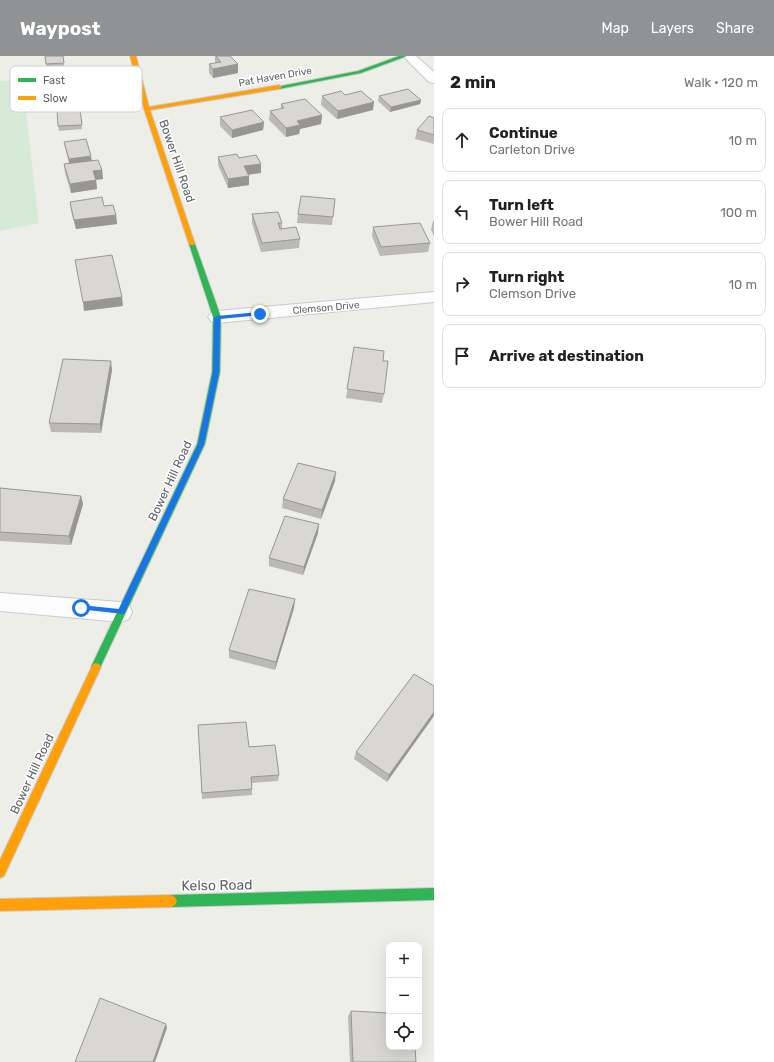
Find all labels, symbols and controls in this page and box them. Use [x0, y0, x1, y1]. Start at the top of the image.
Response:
text: Waypost [20, 17, 101, 40]
text: Map [602, 20, 629, 37]
text: Layers [651, 20, 694, 37]
text: Share [716, 20, 754, 37]
street label: Pat Haven Drive [238, 65, 313, 89]
legend [10, 66, 142, 112]
text: 2 min [450, 72, 496, 92]
text: Fast [43, 74, 66, 87]
text: Walk · 120 m [684, 75, 758, 90]
text: Slow [43, 92, 68, 105]
street label: Bower Hill Road [156, 118, 198, 204]
text: Continue [489, 124, 558, 142]
icon: ahead [451, 129, 473, 151]
text: 10 m [728, 133, 757, 148]
text: Carleton Drive [489, 142, 575, 157]
text: Turn left [489, 196, 554, 214]
icon: left [451, 201, 473, 223]
text: 100 m [720, 205, 757, 220]
text: Bower Hill Road [489, 214, 583, 229]
text: Turn right [489, 268, 564, 286]
icon: right [451, 273, 473, 295]
text: 10 m [728, 277, 757, 292]
text: Clemson Drive [489, 286, 576, 301]
street label: Clemson Drive [292, 299, 360, 317]
route end [251, 305, 269, 323]
icon: arrive [451, 345, 473, 367]
text: Arrive at destination [489, 347, 644, 365]
street label: Bower Hill Road [145, 439, 195, 523]
route start [72, 599, 90, 617]
street label: Bower Hill Road [7, 732, 57, 816]
street label: Kelso Road [181, 876, 253, 895]
map controls [386, 942, 422, 1050]
button: + [386, 942, 422, 978]
button: − [386, 978, 422, 1014]
button: locate [386, 1014, 422, 1050]

